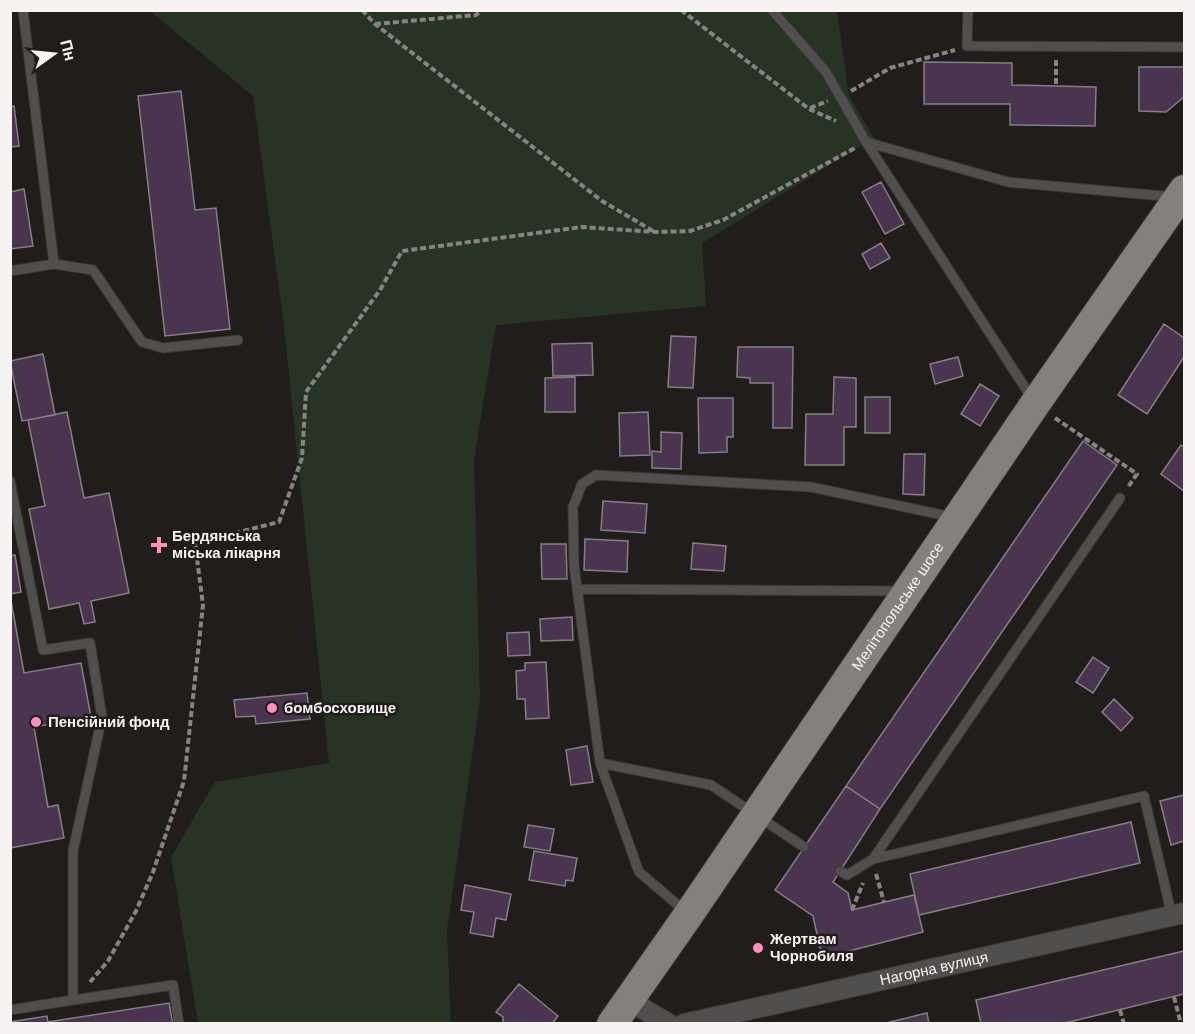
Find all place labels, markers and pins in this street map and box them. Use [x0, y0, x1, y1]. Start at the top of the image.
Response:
place label: Бердянська міська лікарня [172, 526, 281, 563]
marker: Бердянська міська лікарня [150, 536, 168, 554]
place label: бомбосховище [284, 698, 396, 718]
marker: бомбосховище [265, 701, 279, 715]
place label: Пенсійний фонд [48, 712, 170, 732]
marker: Пенсійний фонд [29, 715, 43, 729]
place label: Жертвам Чорнобиля [769, 929, 854, 966]
marker: Жертвам Чорнобиля [751, 941, 765, 955]

